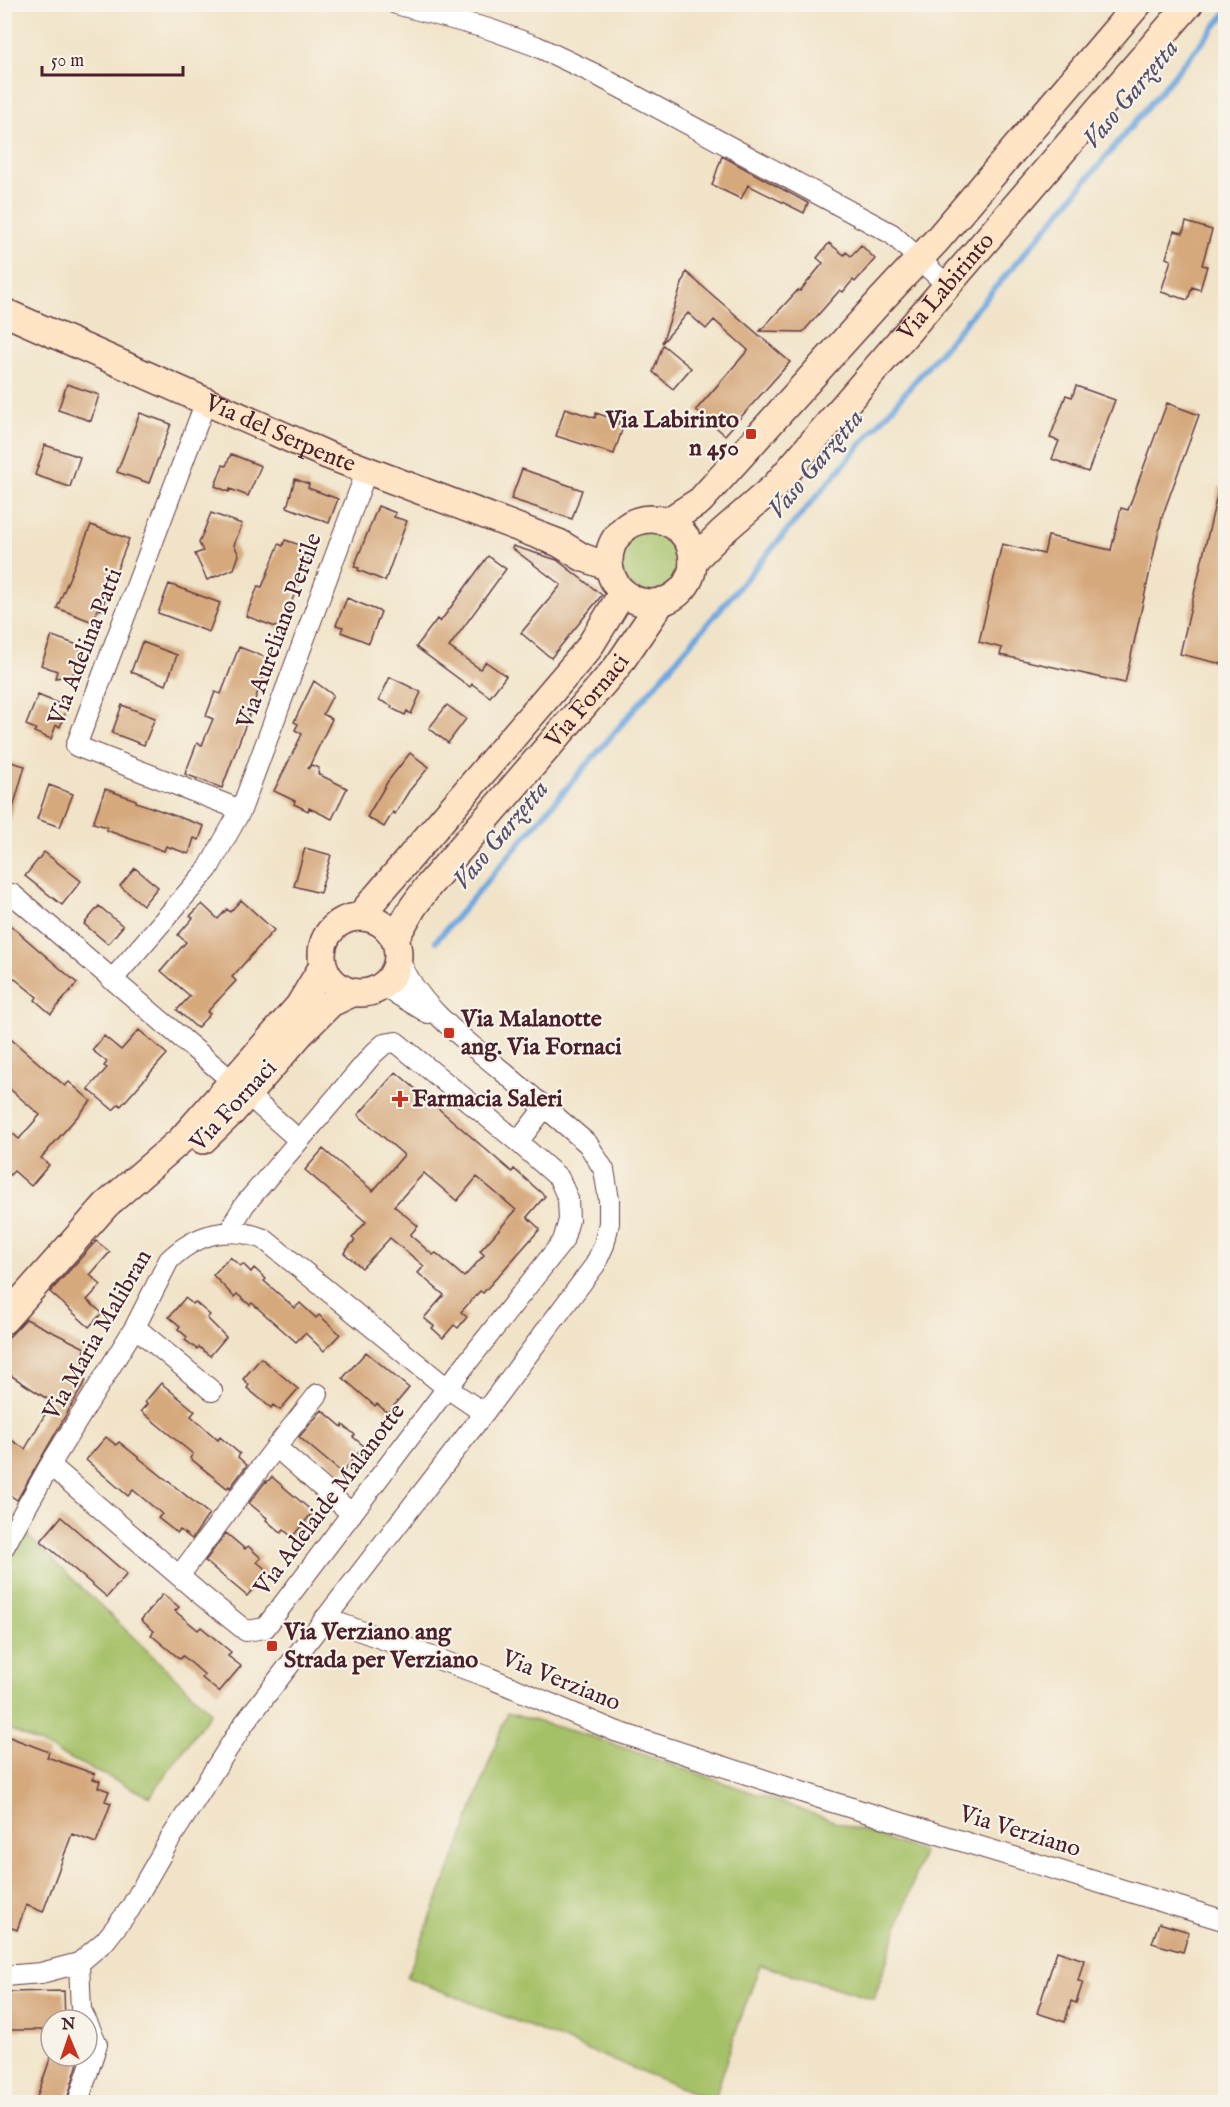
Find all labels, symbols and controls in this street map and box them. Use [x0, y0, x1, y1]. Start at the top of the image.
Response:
water label: Vaso Garzetta [1076, 33, 1186, 155]
scale bar [42, 39, 183, 77]
text: 50 m [51, 50, 84, 73]
street label: Via Labirinto [890, 226, 1001, 348]
street label: Via del Serpente [199, 387, 360, 480]
water label: Vaso Garzetta [761, 403, 871, 525]
place label: Via Labirinto n 450 [605, 405, 739, 464]
marker: Via Labirinto n 450 [744, 427, 758, 441]
street label: Via Aureliano Pertile [230, 529, 330, 734]
street label: Via Adelina Patti [41, 564, 130, 731]
street label: Via Fornaci [538, 648, 637, 755]
water label: Vaso Garzetta [446, 774, 556, 896]
place label: Via Malanotte ang. Via Fornaci [460, 1004, 622, 1063]
marker: Via Malanotte ang. Via Fornaci [442, 1026, 456, 1040]
street label: Via Fornaci [183, 1054, 284, 1159]
place label: Farmacia Saleri [412, 1084, 563, 1115]
marker: Farmacia Saleri [393, 1092, 407, 1106]
street label: Via Maria Malibran [36, 1244, 160, 1427]
street label: Via Adelaide Malanotte [247, 1398, 413, 1603]
place label: Via Verziano ang Strada per Verziano [283, 1617, 478, 1676]
marker: Via Verziano ang Strada per Verziano [265, 1639, 279, 1653]
street label: Via Verziano [496, 1643, 625, 1719]
street label: Via Verziano [954, 1799, 1085, 1865]
north arrow [39, 2008, 99, 2068]
text: N [60, 2015, 76, 2035]

